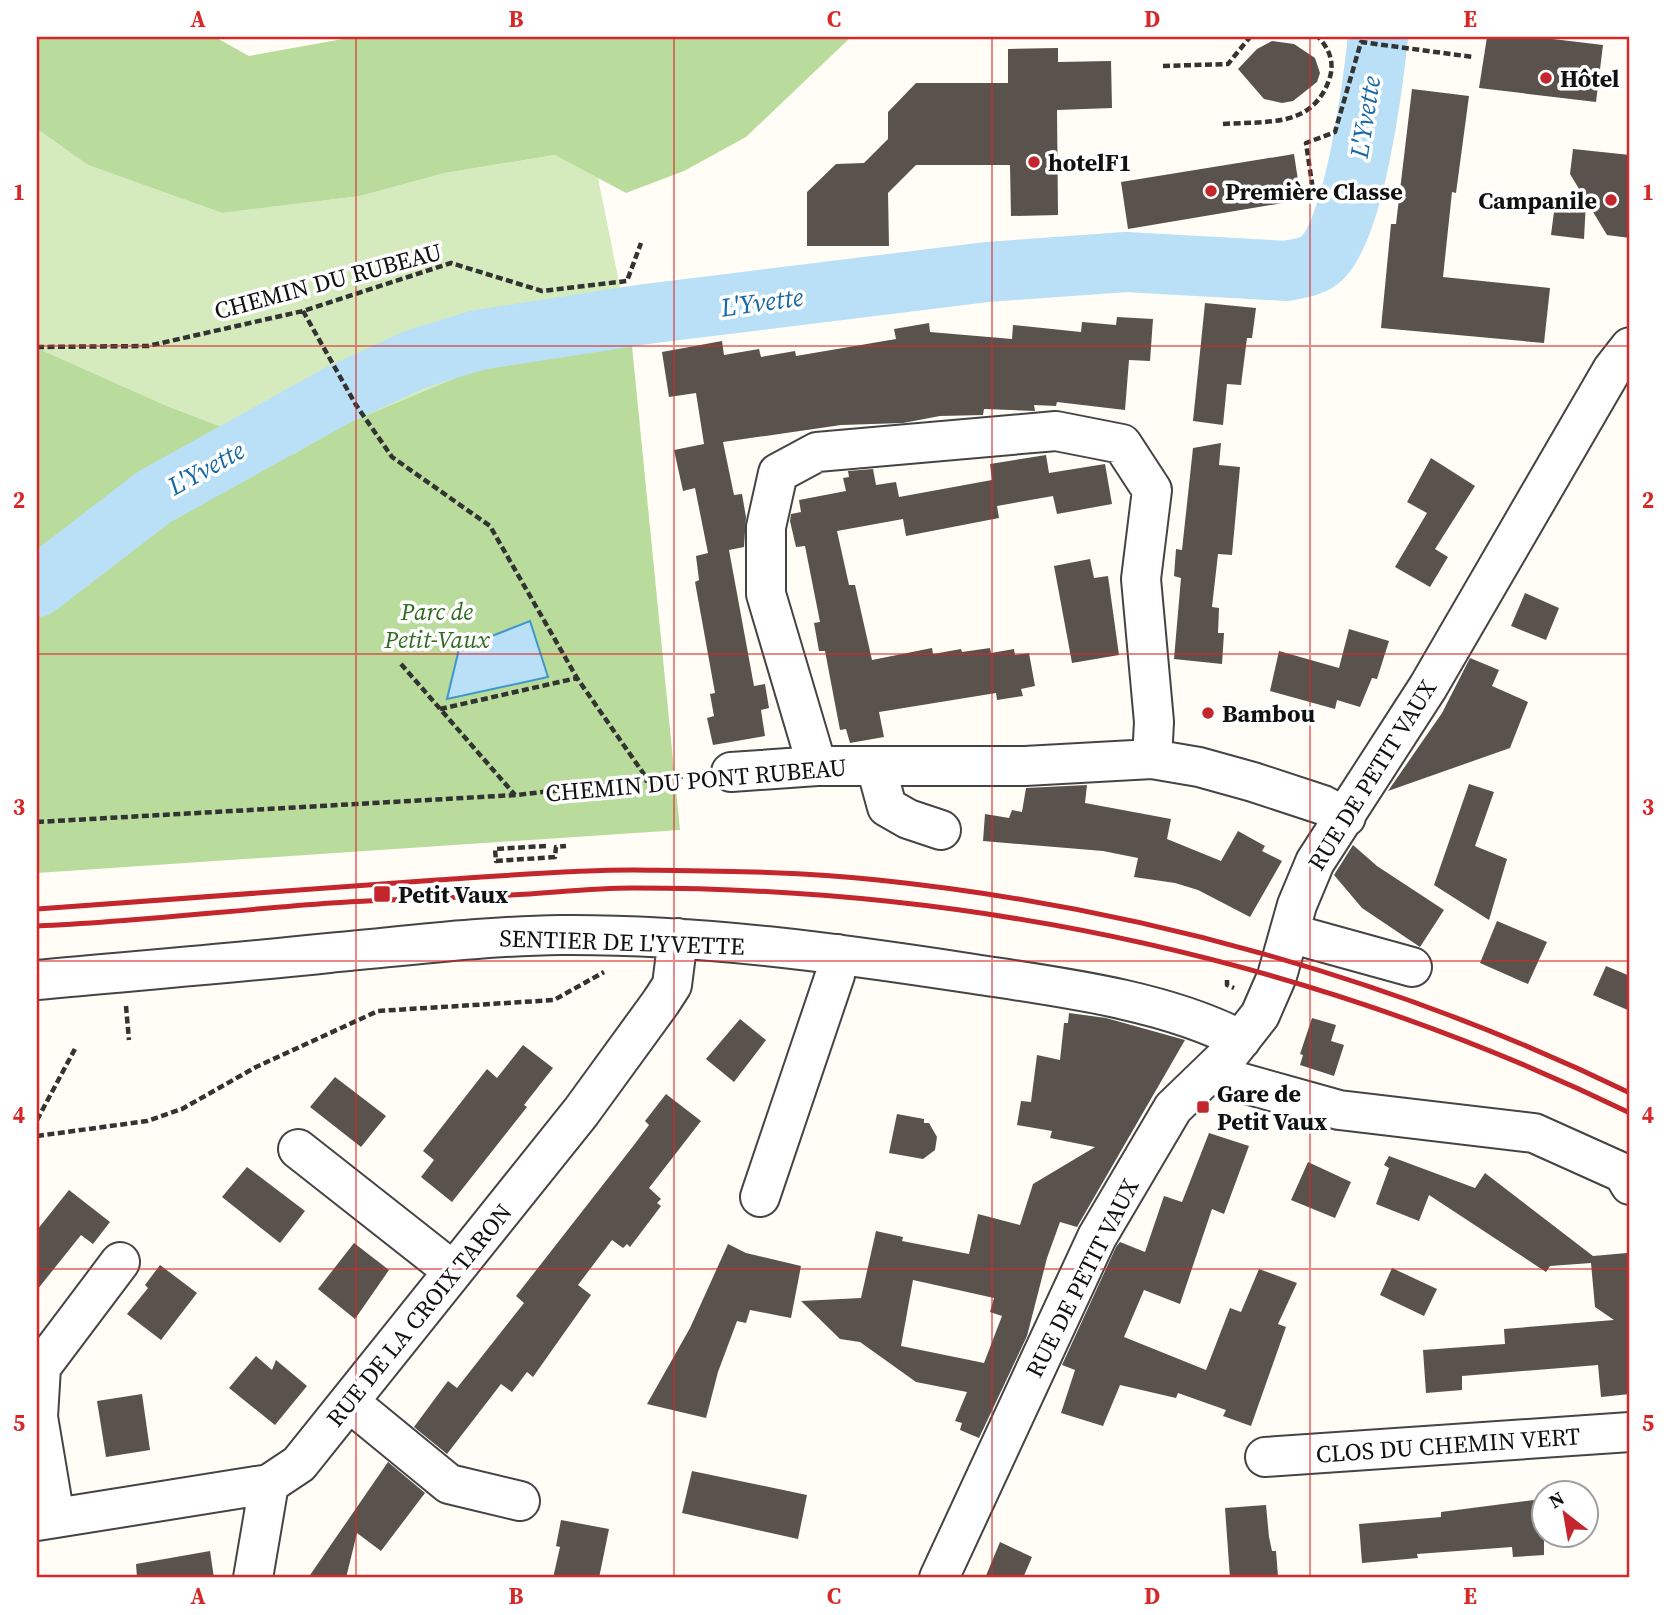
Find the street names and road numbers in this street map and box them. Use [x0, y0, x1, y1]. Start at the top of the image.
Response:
street label: CHEMIN DU RUBEAU [210, 235, 446, 327]
street label: RUE DE PETIT VAUX [1300, 673, 1444, 877]
street label: CHEMIN DU PONT RUBEAU [544, 750, 848, 810]
street label: SENTIER DE L'YVETTE [499, 921, 745, 963]
street label: RUE DE PETIT VAUX [1018, 1172, 1147, 1383]
street label: RUE DE LA CROIX TARON [319, 1197, 519, 1433]
street label: CLOS DU CHEMIN VERT [1315, 1419, 1582, 1471]

